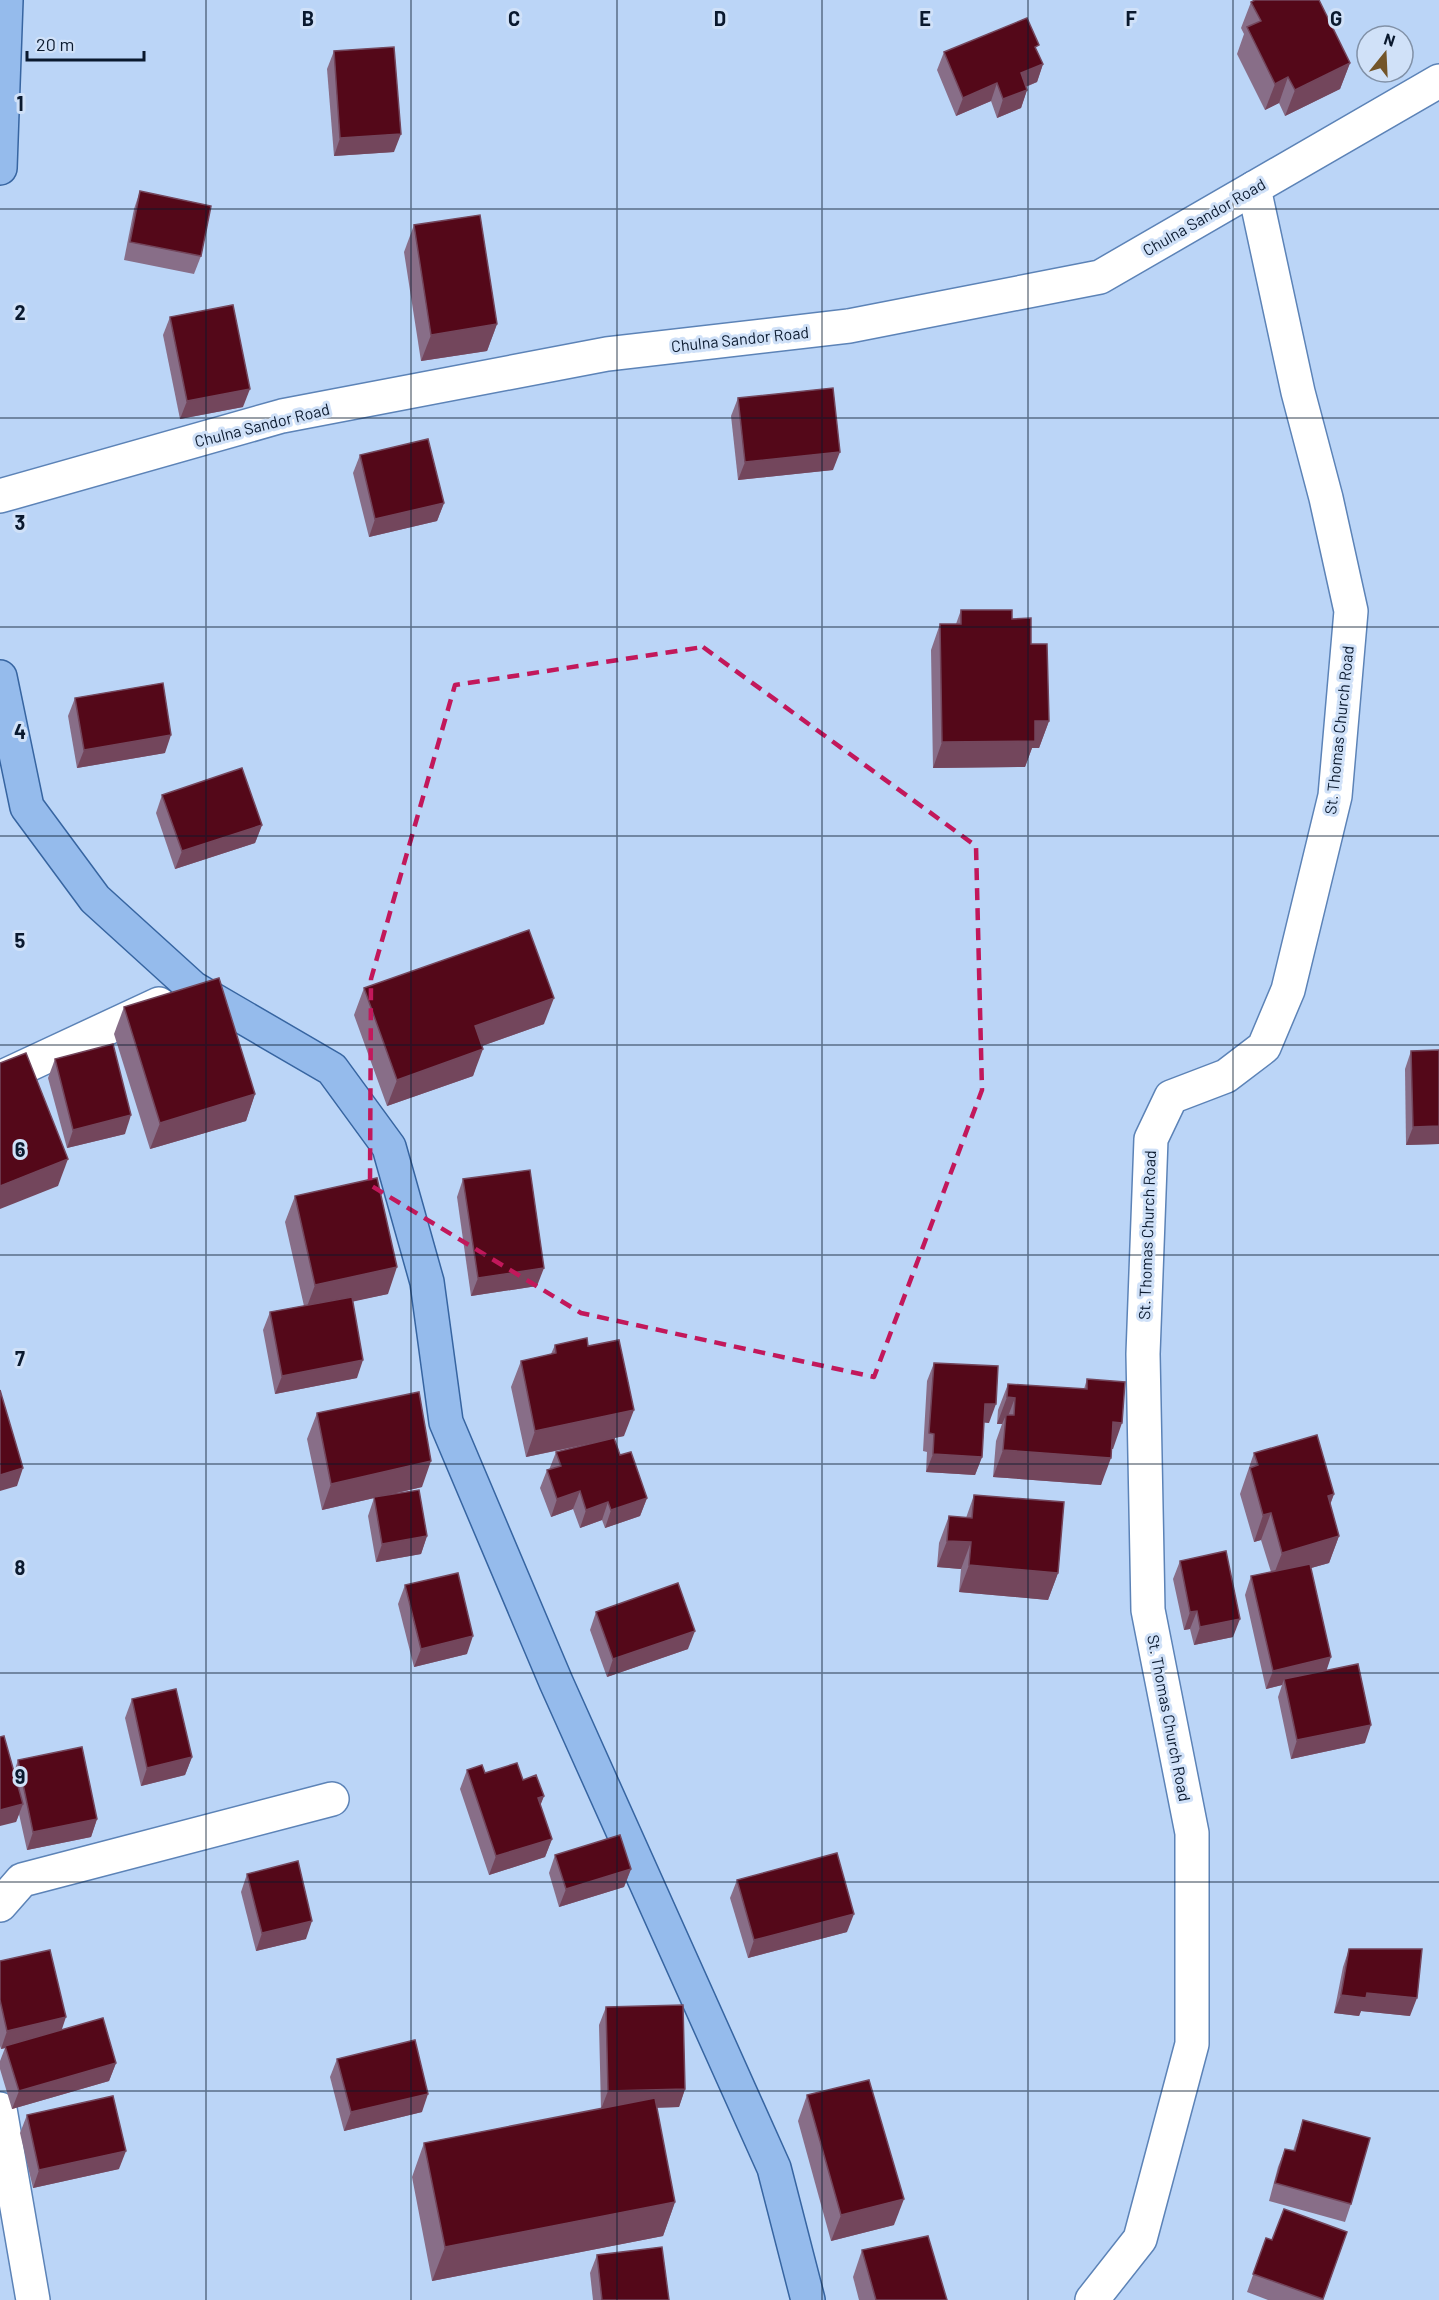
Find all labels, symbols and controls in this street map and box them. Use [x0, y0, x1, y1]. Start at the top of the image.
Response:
text: B [302, 6, 314, 30]
text: C [508, 6, 520, 30]
text: D [714, 6, 726, 30]
text: E [919, 6, 931, 30]
text: F [1125, 6, 1137, 30]
text: G [1330, 6, 1342, 30]
scale bar [27, 24, 144, 62]
north arrow [1355, 24, 1415, 84]
text: N [1382, 29, 1398, 50]
text: 20 m [36, 33, 74, 55]
text: 1 [16, 91, 24, 115]
street label: Chulna Sandor Road [1139, 174, 1268, 259]
text: 2 [14, 300, 26, 324]
street label: Chulna Sandor Road [670, 322, 810, 355]
street label: Chulna Sandor Road [192, 399, 331, 450]
text: 3 [15, 510, 25, 534]
street label: St. Thomas Church Road [1320, 645, 1357, 815]
text: 4 [14, 719, 26, 743]
text: 5 [15, 928, 26, 952]
text: 6 [15, 1137, 26, 1161]
street label: St. Thomas Church Road [1134, 1150, 1159, 1320]
text: 7 [15, 1346, 25, 1370]
text: 8 [15, 1555, 26, 1579]
street label: St. Thomas Church Road [1144, 1633, 1195, 1803]
text: 9 [15, 1764, 25, 1788]

